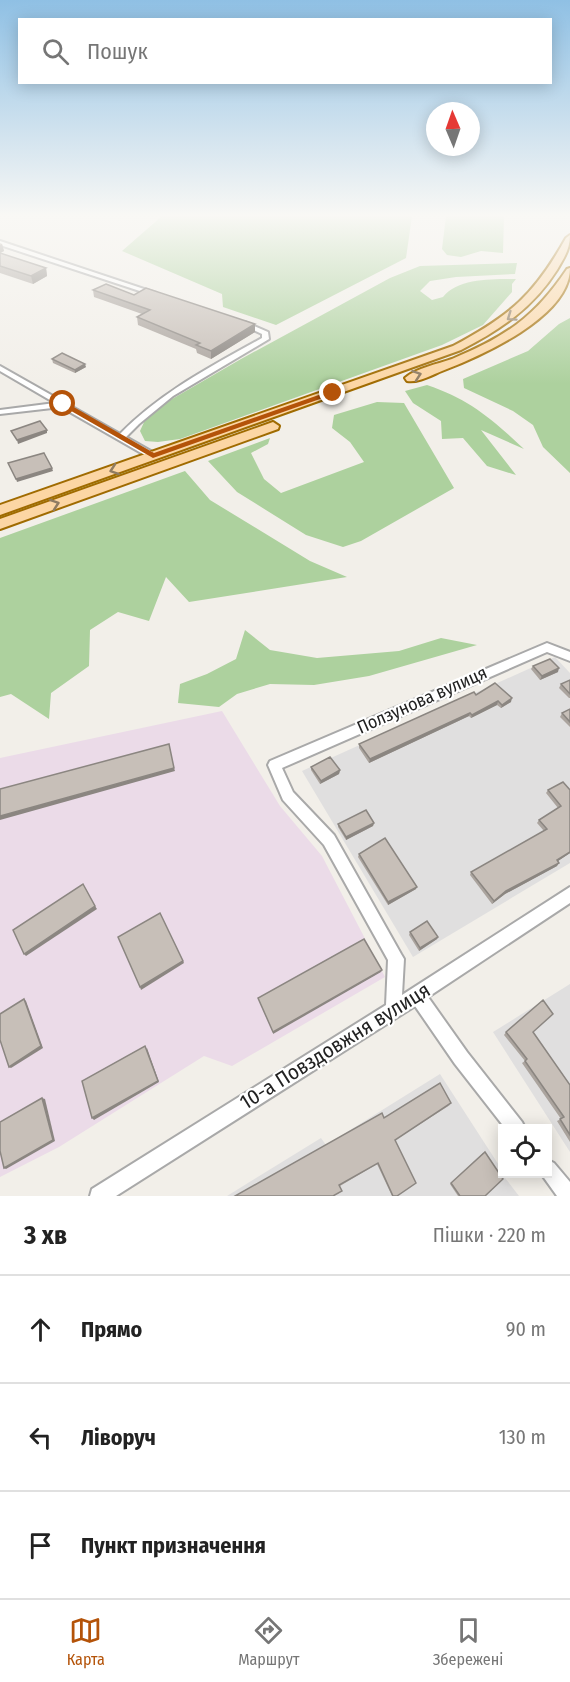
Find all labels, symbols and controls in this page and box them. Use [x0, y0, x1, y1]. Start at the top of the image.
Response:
search box [18, 18, 552, 84]
icon: search [39, 35, 72, 68]
text: Пошук [87, 38, 148, 65]
north arrow [426, 102, 480, 156]
one-way arrow [506, 310, 517, 321]
one-way arrow [411, 370, 422, 383]
route end [319, 379, 345, 405]
route start [49, 390, 75, 416]
one-way arrow [109, 462, 120, 475]
one-way arrow [49, 498, 60, 511]
street label: Ползунова вулиця [354, 661, 490, 739]
street label: 10-а Повздовжня вулиця [235, 977, 435, 1115]
map controls [498, 1124, 552, 1178]
button: locate [498, 1124, 552, 1178]
text: 3 хв [24, 1220, 67, 1251]
text: Пішки · 220 m [433, 1223, 546, 1247]
icon: ahead [24, 1313, 57, 1346]
text: Прямо [81, 1316, 142, 1343]
text: 90 m [506, 1317, 546, 1341]
icon: left [24, 1421, 57, 1454]
text: Ліворуч [81, 1424, 156, 1451]
text: 130 m [499, 1425, 546, 1449]
icon: arrive [24, 1529, 57, 1562]
text: Пункт призначення [81, 1532, 266, 1559]
tab: Карта [67, 1614, 105, 1669]
tab: Маршрут [238, 1614, 299, 1669]
tab: Збережені [433, 1614, 503, 1669]

